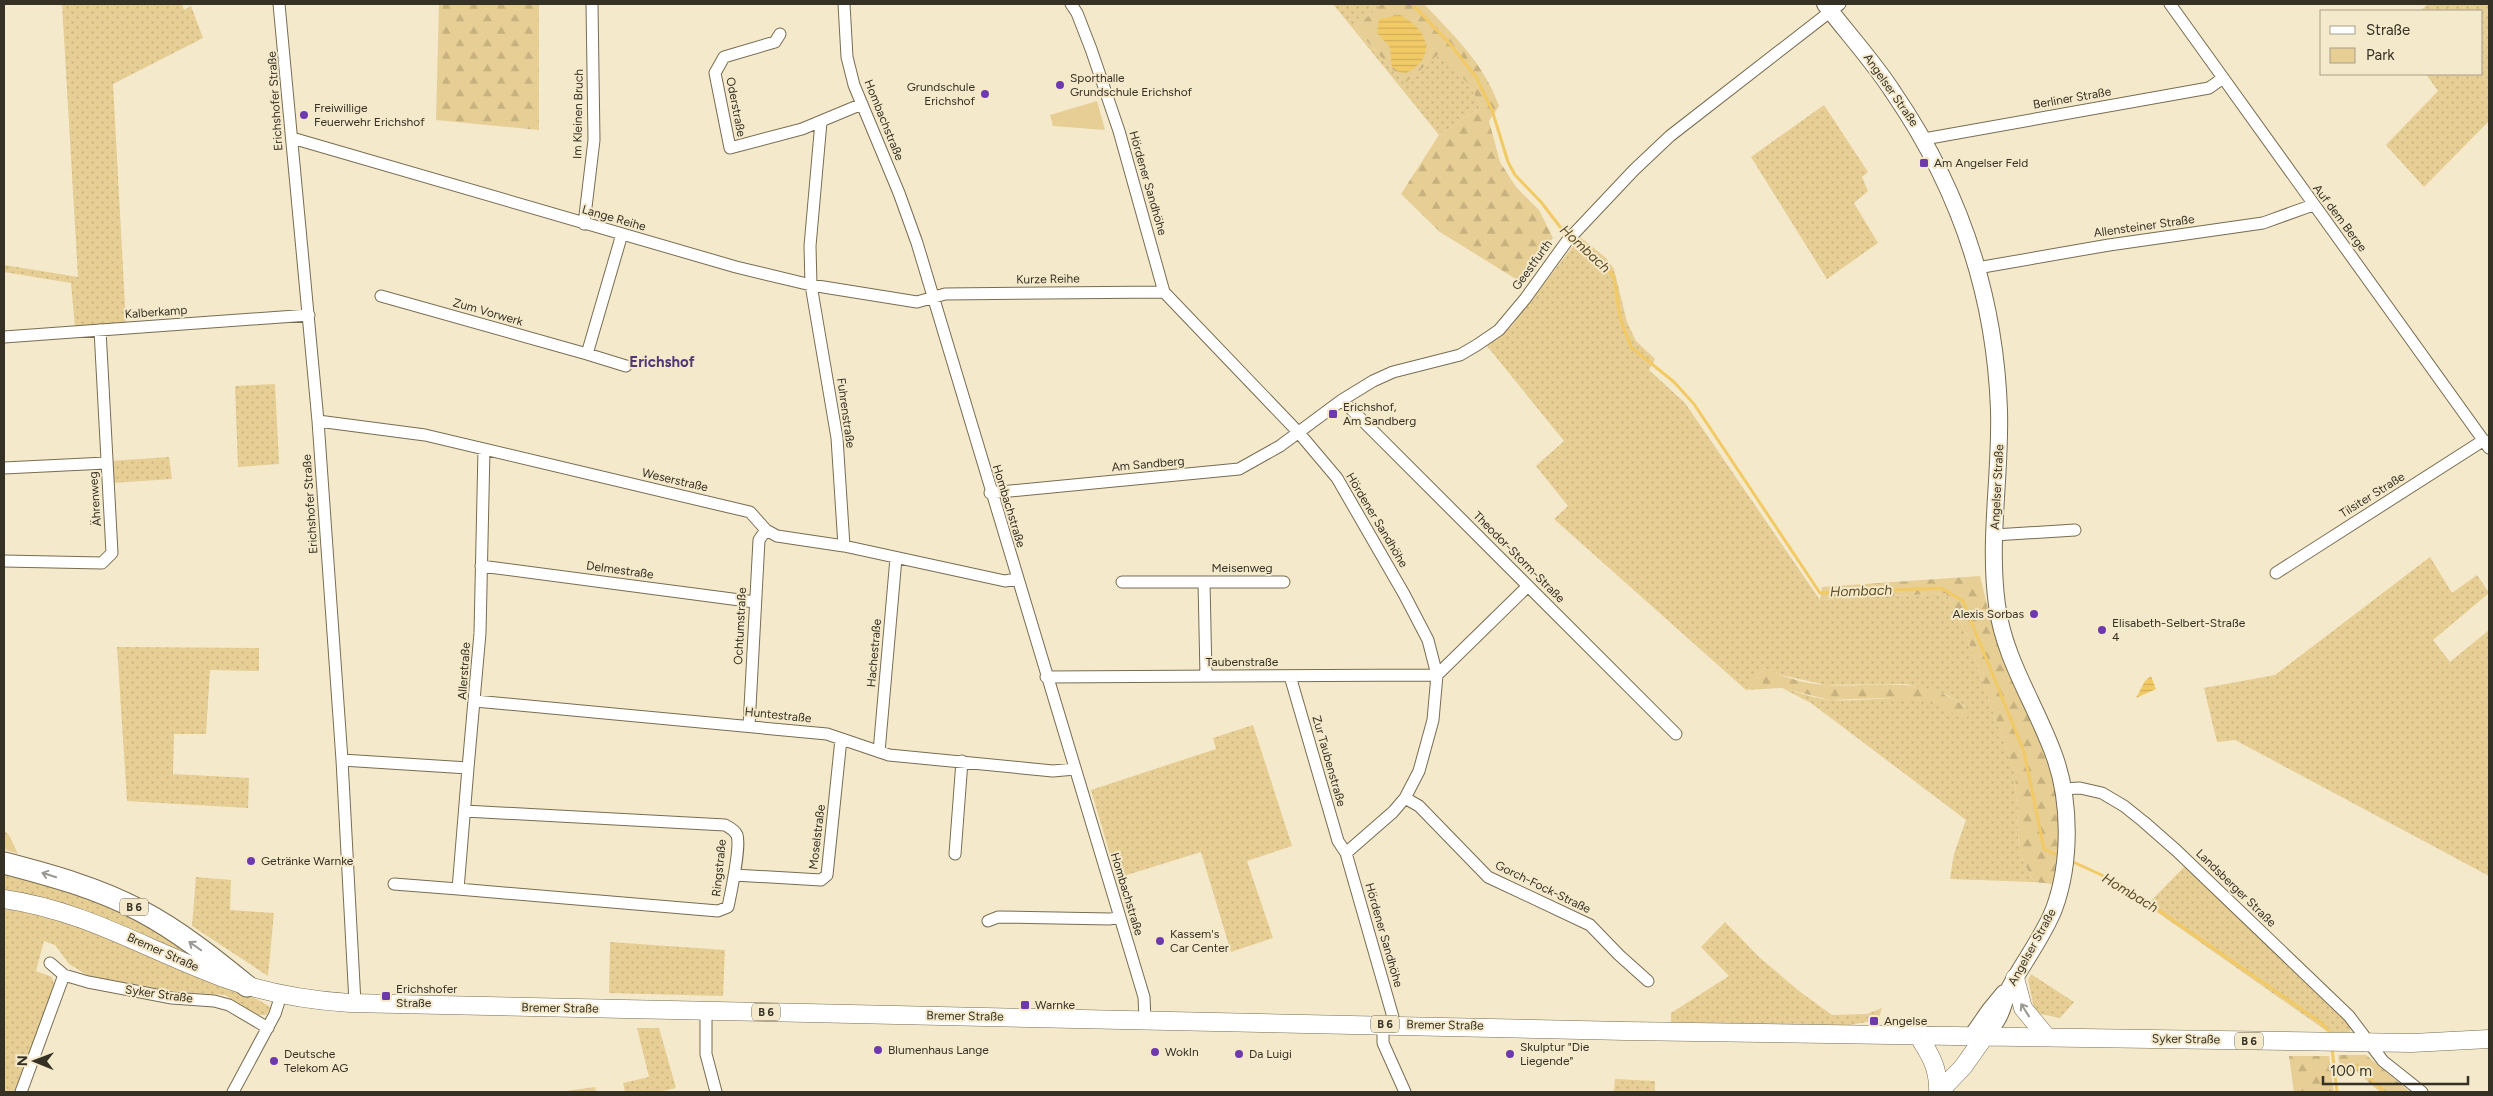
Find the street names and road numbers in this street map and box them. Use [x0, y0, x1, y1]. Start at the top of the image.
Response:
street label: Erichshofer Straße [265, 50, 285, 151]
street label: Angelser Straße [1861, 51, 1922, 129]
street label: Im Kleinen Bruch [570, 69, 586, 159]
street label: Oderstraße [723, 76, 749, 139]
street label: Hombachstraße [861, 77, 907, 163]
street label: Berliner Straße [2032, 84, 2113, 112]
street label: Hördener Sandhöhe [1126, 129, 1170, 237]
street label: Auf dem Berge [2310, 182, 2370, 255]
street label: Lange Reihe [580, 202, 648, 234]
street label: Allensteiner Straße [2093, 212, 2196, 240]
street label: Geestfurth [1509, 237, 1555, 293]
street label: Kurze Reihe [1016, 271, 1080, 287]
street label: Zum Vorwerk [451, 295, 525, 329]
street label: Kalberkamp [124, 303, 188, 321]
street label: Fuhrenstraße [834, 377, 858, 449]
street label: Angelser Straße [1988, 443, 2006, 530]
street label: Erichshofer Straße [300, 453, 320, 554]
street label: Am Sandberg [1111, 454, 1185, 474]
street label: Hombachstraße [990, 463, 1028, 550]
street label: Weserstraße [641, 466, 710, 495]
street label: Tilsiter Straße [2337, 469, 2407, 521]
street label: Hördener Sandhöhe [1343, 470, 1411, 570]
street label: Ährenweg [86, 471, 104, 527]
street label: Theodor-Storm-Straße [1470, 508, 1568, 606]
street label: Delmestraße [585, 558, 655, 582]
street label: Meisenweg [1211, 561, 1273, 575]
street label: Ochtumstraße [731, 586, 749, 665]
street label: Hachestraße [864, 618, 884, 688]
street label: Allerstraße [455, 641, 473, 700]
street label: Taubenstraße [1206, 655, 1279, 669]
street label: Huntestraße [744, 705, 813, 726]
street label: Zur Taubenstraße [1309, 714, 1349, 809]
street label: Moselstraße [806, 803, 828, 870]
street label: Ringstraße [709, 838, 729, 897]
street label: Landsberger Straße [2193, 846, 2279, 930]
street label: Hombachstraße [1108, 851, 1146, 938]
street label: Gorch-Fock-Straße [1493, 858, 1593, 916]
street label: Hördener Sandhöhe [1362, 881, 1406, 989]
road number: B 6 [120, 899, 148, 916]
street label: Angelser Straße [2005, 906, 2059, 988]
street label: Bremer Straße [125, 930, 201, 974]
street label: Syker Straße [124, 982, 194, 1006]
street label: Bremer Straße [521, 1000, 599, 1016]
road number: B 6 [752, 1004, 780, 1020]
street label: Bremer Straße [926, 1008, 1004, 1024]
road number: B 6 [1371, 1016, 1399, 1032]
street label: Bremer Straße [1406, 1017, 1484, 1033]
street label: Syker Straße [2152, 1031, 2221, 1047]
road number: B 6 [2235, 1032, 2263, 1050]

